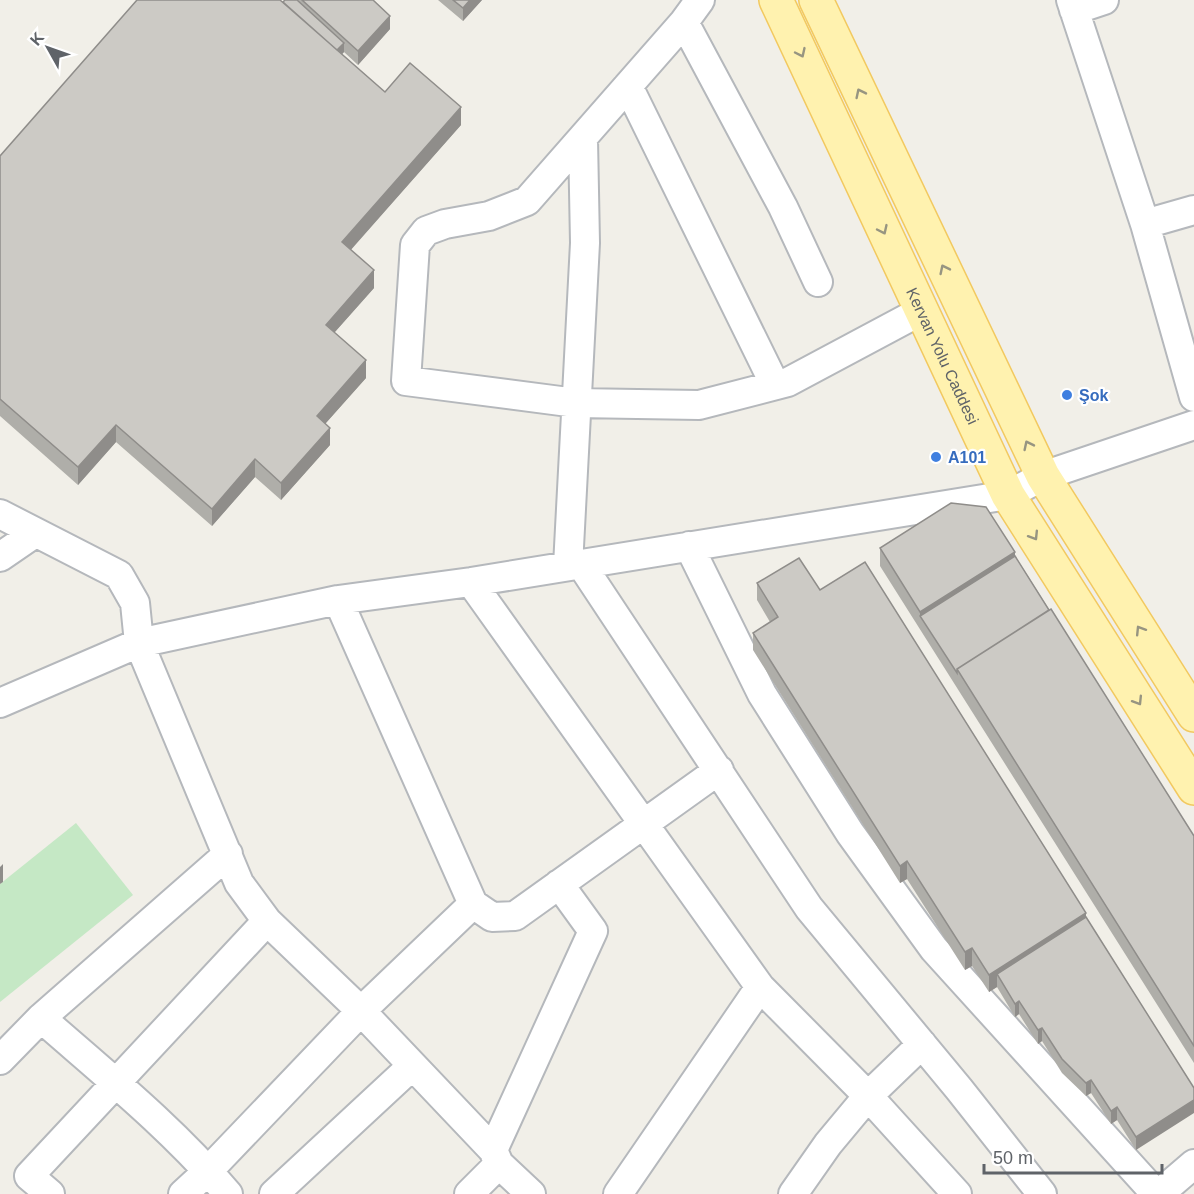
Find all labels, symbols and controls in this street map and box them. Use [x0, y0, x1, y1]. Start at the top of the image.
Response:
north arrow [18, 18, 78, 78]
text: K [27, 28, 47, 49]
one-way arrow [793, 47, 805, 58]
one-way arrow [856, 89, 868, 100]
one-way arrow [876, 223, 888, 234]
one-way arrow [940, 265, 952, 276]
street label: Kervan Yolu Caddesi [904, 285, 982, 427]
place label: Şok [1079, 387, 1108, 404]
marker: Şok [1060, 388, 1074, 402]
one-way arrow [1024, 441, 1036, 452]
place label: A101 [948, 449, 986, 466]
marker: A101 [929, 450, 943, 464]
one-way arrow [1027, 530, 1039, 540]
one-way arrow [1136, 626, 1148, 636]
one-way arrow [1131, 695, 1143, 705]
scale bar [984, 1137, 1162, 1175]
text: 50 m [993, 1148, 1033, 1168]

